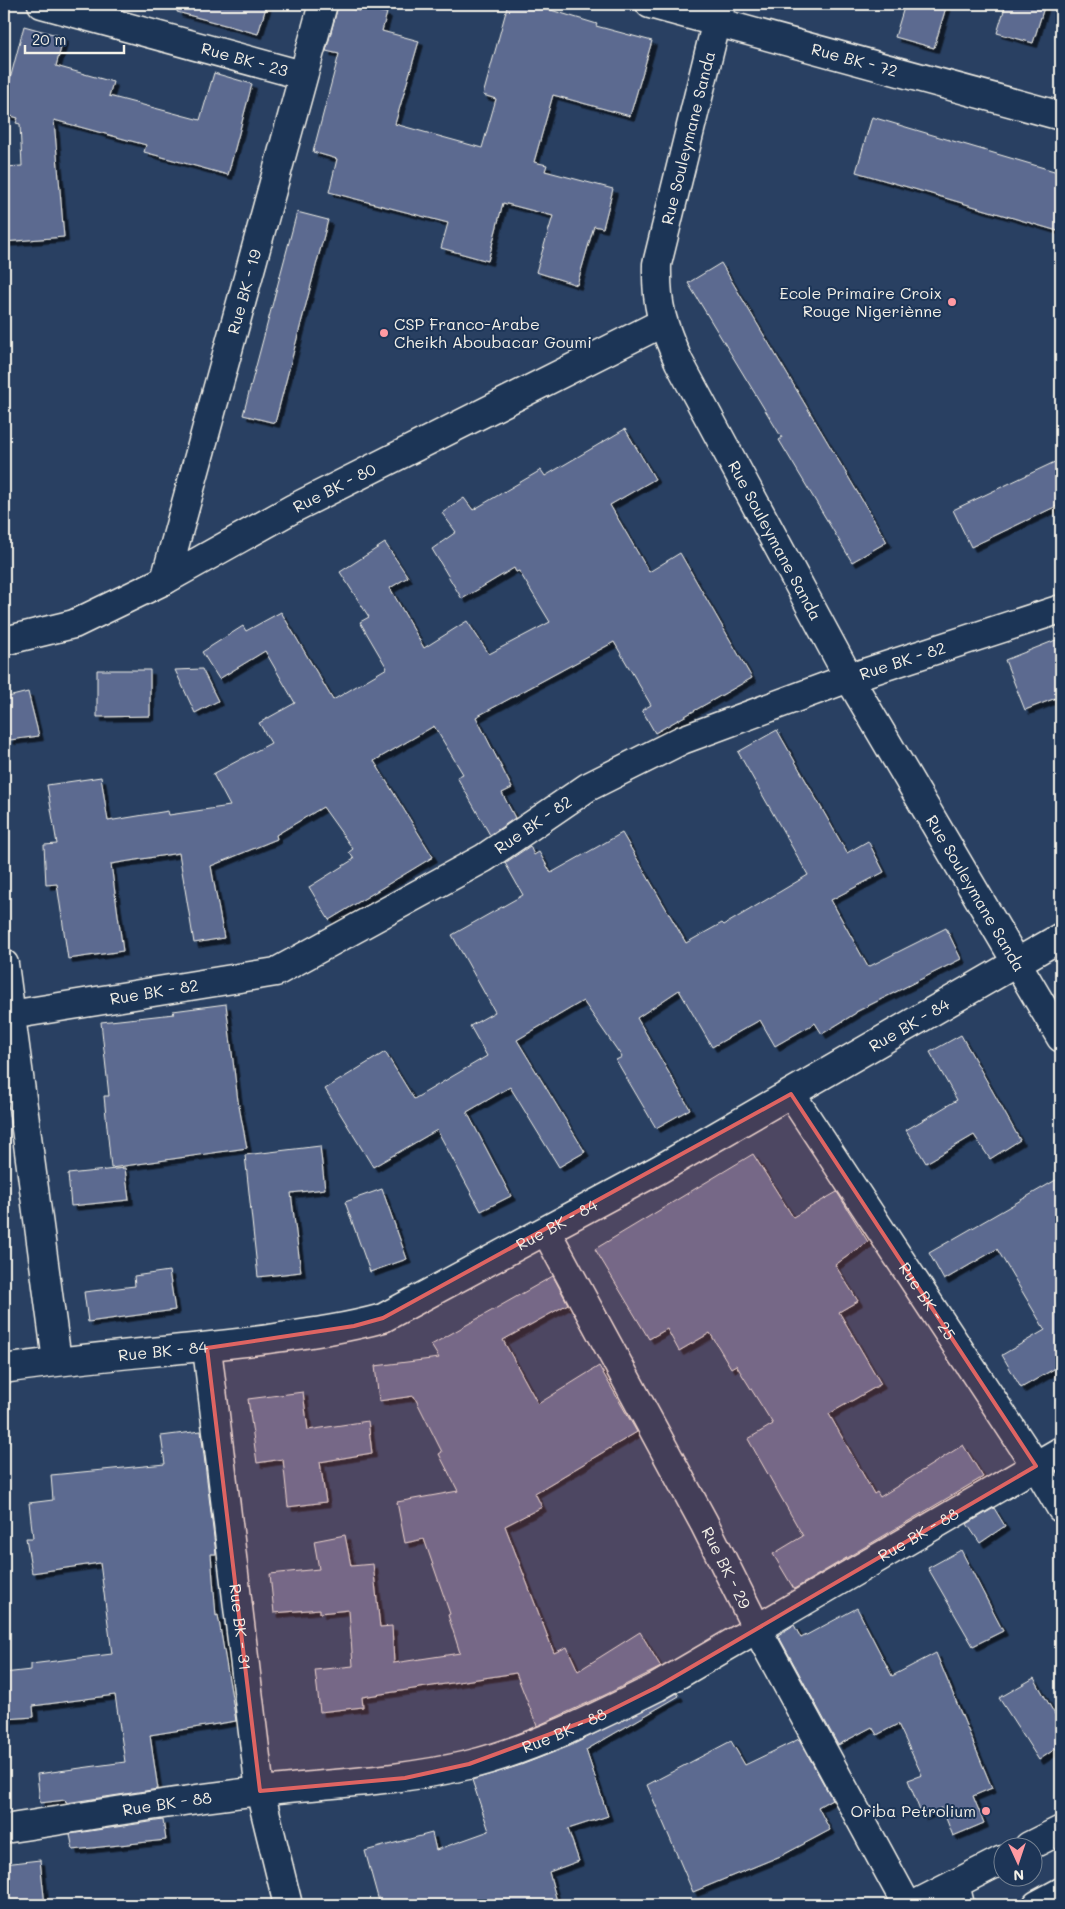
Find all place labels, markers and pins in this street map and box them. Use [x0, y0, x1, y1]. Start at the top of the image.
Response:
place label: Ecole Primaire Croix Rouge Nigeriènne [780, 282, 942, 321]
marker: Ecole Primaire Croix Rouge Nigeriènne [946, 296, 958, 308]
place label: CSP Franco-Arabe Cheikh Aboubacar Goumi [394, 313, 592, 352]
marker: CSP Franco-Arabe Cheikh Aboubacar Goumi [378, 327, 390, 339]
place label: Oriba Petrolium [850, 1800, 976, 1821]
marker: Oriba Petrolium [980, 1805, 992, 1817]

